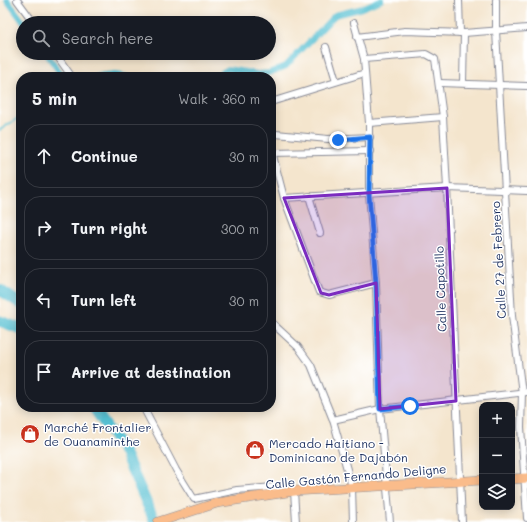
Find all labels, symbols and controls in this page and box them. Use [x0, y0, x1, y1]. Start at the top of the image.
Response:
search box [16, 16, 276, 60]
icon: search [30, 27, 52, 49]
text: Search here [62, 28, 153, 48]
text: 5 min [32, 87, 77, 109]
text: Walk · 360 m [178, 90, 260, 107]
route end [329, 131, 347, 149]
icon: ahead [33, 145, 55, 167]
text: Continue [71, 146, 138, 166]
text: 30 m [229, 148, 259, 165]
street label: Calle 27 de Febrero [487, 201, 509, 319]
icon: right [33, 217, 55, 239]
text: Turn right [71, 218, 148, 238]
text: 300 m [221, 220, 259, 237]
street label: Calle Capotillo [431, 246, 449, 332]
icon: left [33, 289, 55, 311]
text: Turn left [71, 290, 136, 310]
text: 30 m [229, 292, 259, 309]
icon: arrive [33, 361, 55, 383]
text: Arrive at destination [71, 362, 231, 382]
route start [401, 397, 419, 415]
map controls [479, 402, 515, 510]
button: + [479, 402, 515, 438]
place label: Marché Frontalier de Ouanaminthe [44, 419, 152, 449]
shop icon: Marché Frontalier de Ouanaminthe [19, 423, 41, 445]
place label: Mercado Haitiano - Dominicano de Dajabón [269, 435, 408, 465]
button: − [479, 438, 515, 474]
shop icon: Mercado Haitiano - Dominicano de Dajabón [244, 439, 266, 461]
street label: Calle Gastón Fernando Deligne [265, 460, 447, 492]
button: layers [479, 474, 515, 510]

